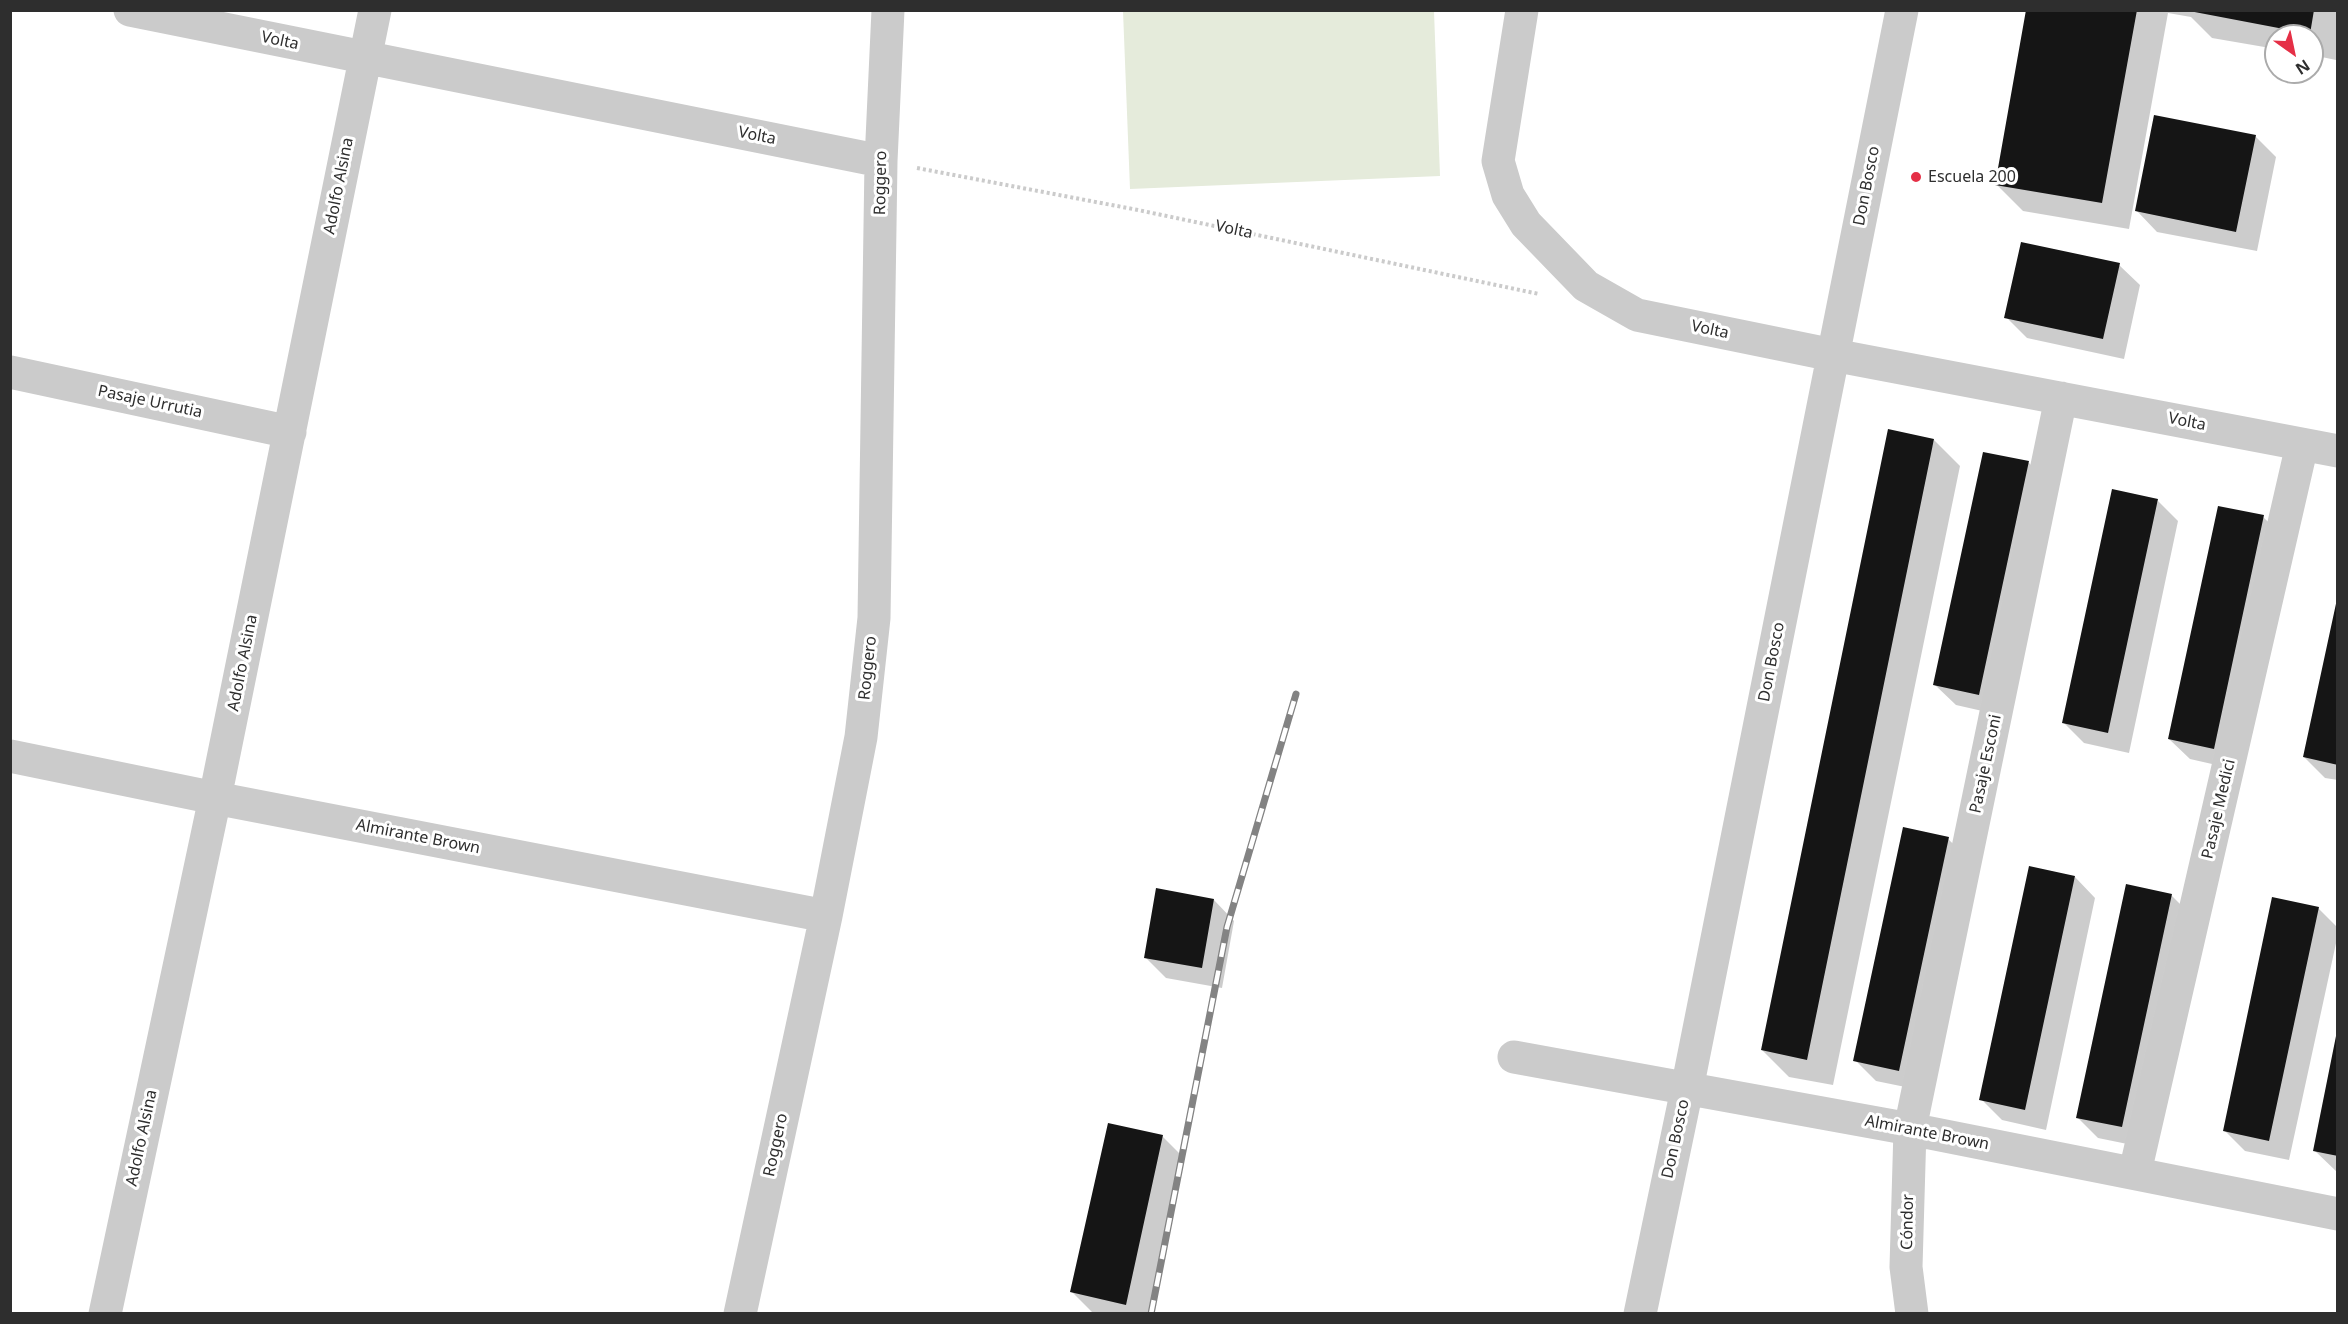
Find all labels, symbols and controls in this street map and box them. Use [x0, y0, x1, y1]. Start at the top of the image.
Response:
north arrow [2264, 24, 2324, 84]
street label: Volta [259, 28, 301, 54]
text: N [2291, 55, 2314, 80]
street label: Volta [737, 123, 777, 149]
street label: Adolfo Alsina [320, 136, 358, 236]
street label: Don Bosco [1850, 145, 1884, 227]
street label: Roggero [871, 151, 891, 215]
place label: Escuela 200 [1928, 167, 2016, 187]
marker: Escuela 200 [1909, 170, 1923, 184]
street label: Volta [1213, 217, 1255, 243]
street label: Volta [1689, 317, 1731, 343]
street label: Pasaje Urrutia [96, 382, 204, 422]
street label: Volta [2167, 409, 2207, 435]
street label: Adolfo Alsina [224, 613, 262, 713]
street label: Don Bosco [1755, 621, 1789, 703]
street label: Roggero [855, 635, 881, 701]
street label: Pasaje Esconi [1966, 713, 2006, 815]
street label: Pasaje Medici [2198, 757, 2240, 861]
street label: Almirante Brown [354, 816, 482, 858]
street label: Adolfo Alsina [122, 1088, 162, 1188]
street label: Don Bosco [1658, 1098, 1694, 1180]
street label: Roggero [760, 1112, 792, 1178]
street label: Almirante Brown [1863, 1112, 1991, 1154]
street label: Cóndor [1898, 1194, 1918, 1250]

